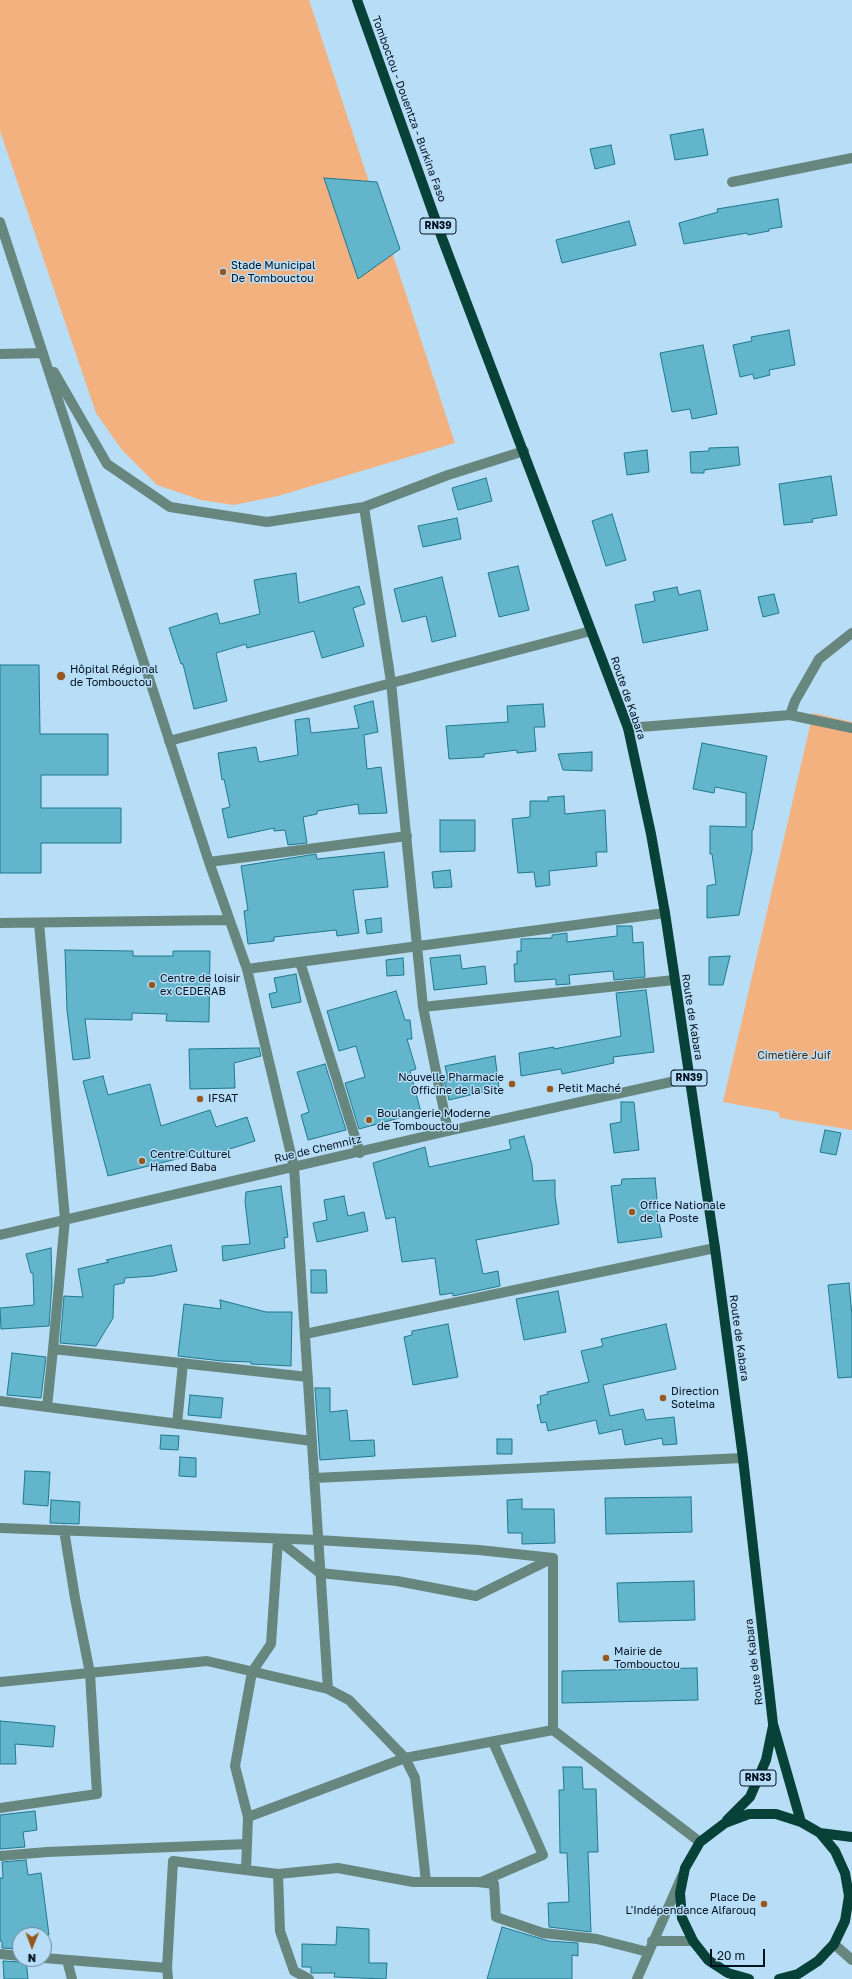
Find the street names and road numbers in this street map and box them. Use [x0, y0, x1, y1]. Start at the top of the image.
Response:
street label: Tomboctou - Douentza - Burkina Faso [369, 14, 449, 204]
road number: RN39 [420, 218, 456, 234]
street label: Route de Kabara [608, 655, 648, 741]
street label: Route de Kabara [679, 973, 705, 1061]
road number: RN39 [671, 1070, 707, 1086]
street label: Rue de Chemnitz [273, 1133, 363, 1165]
street label: Route de Kabara [726, 1294, 752, 1382]
street label: Route de Kabara [742, 1618, 766, 1706]
road number: RN33 [740, 1770, 776, 1786]

